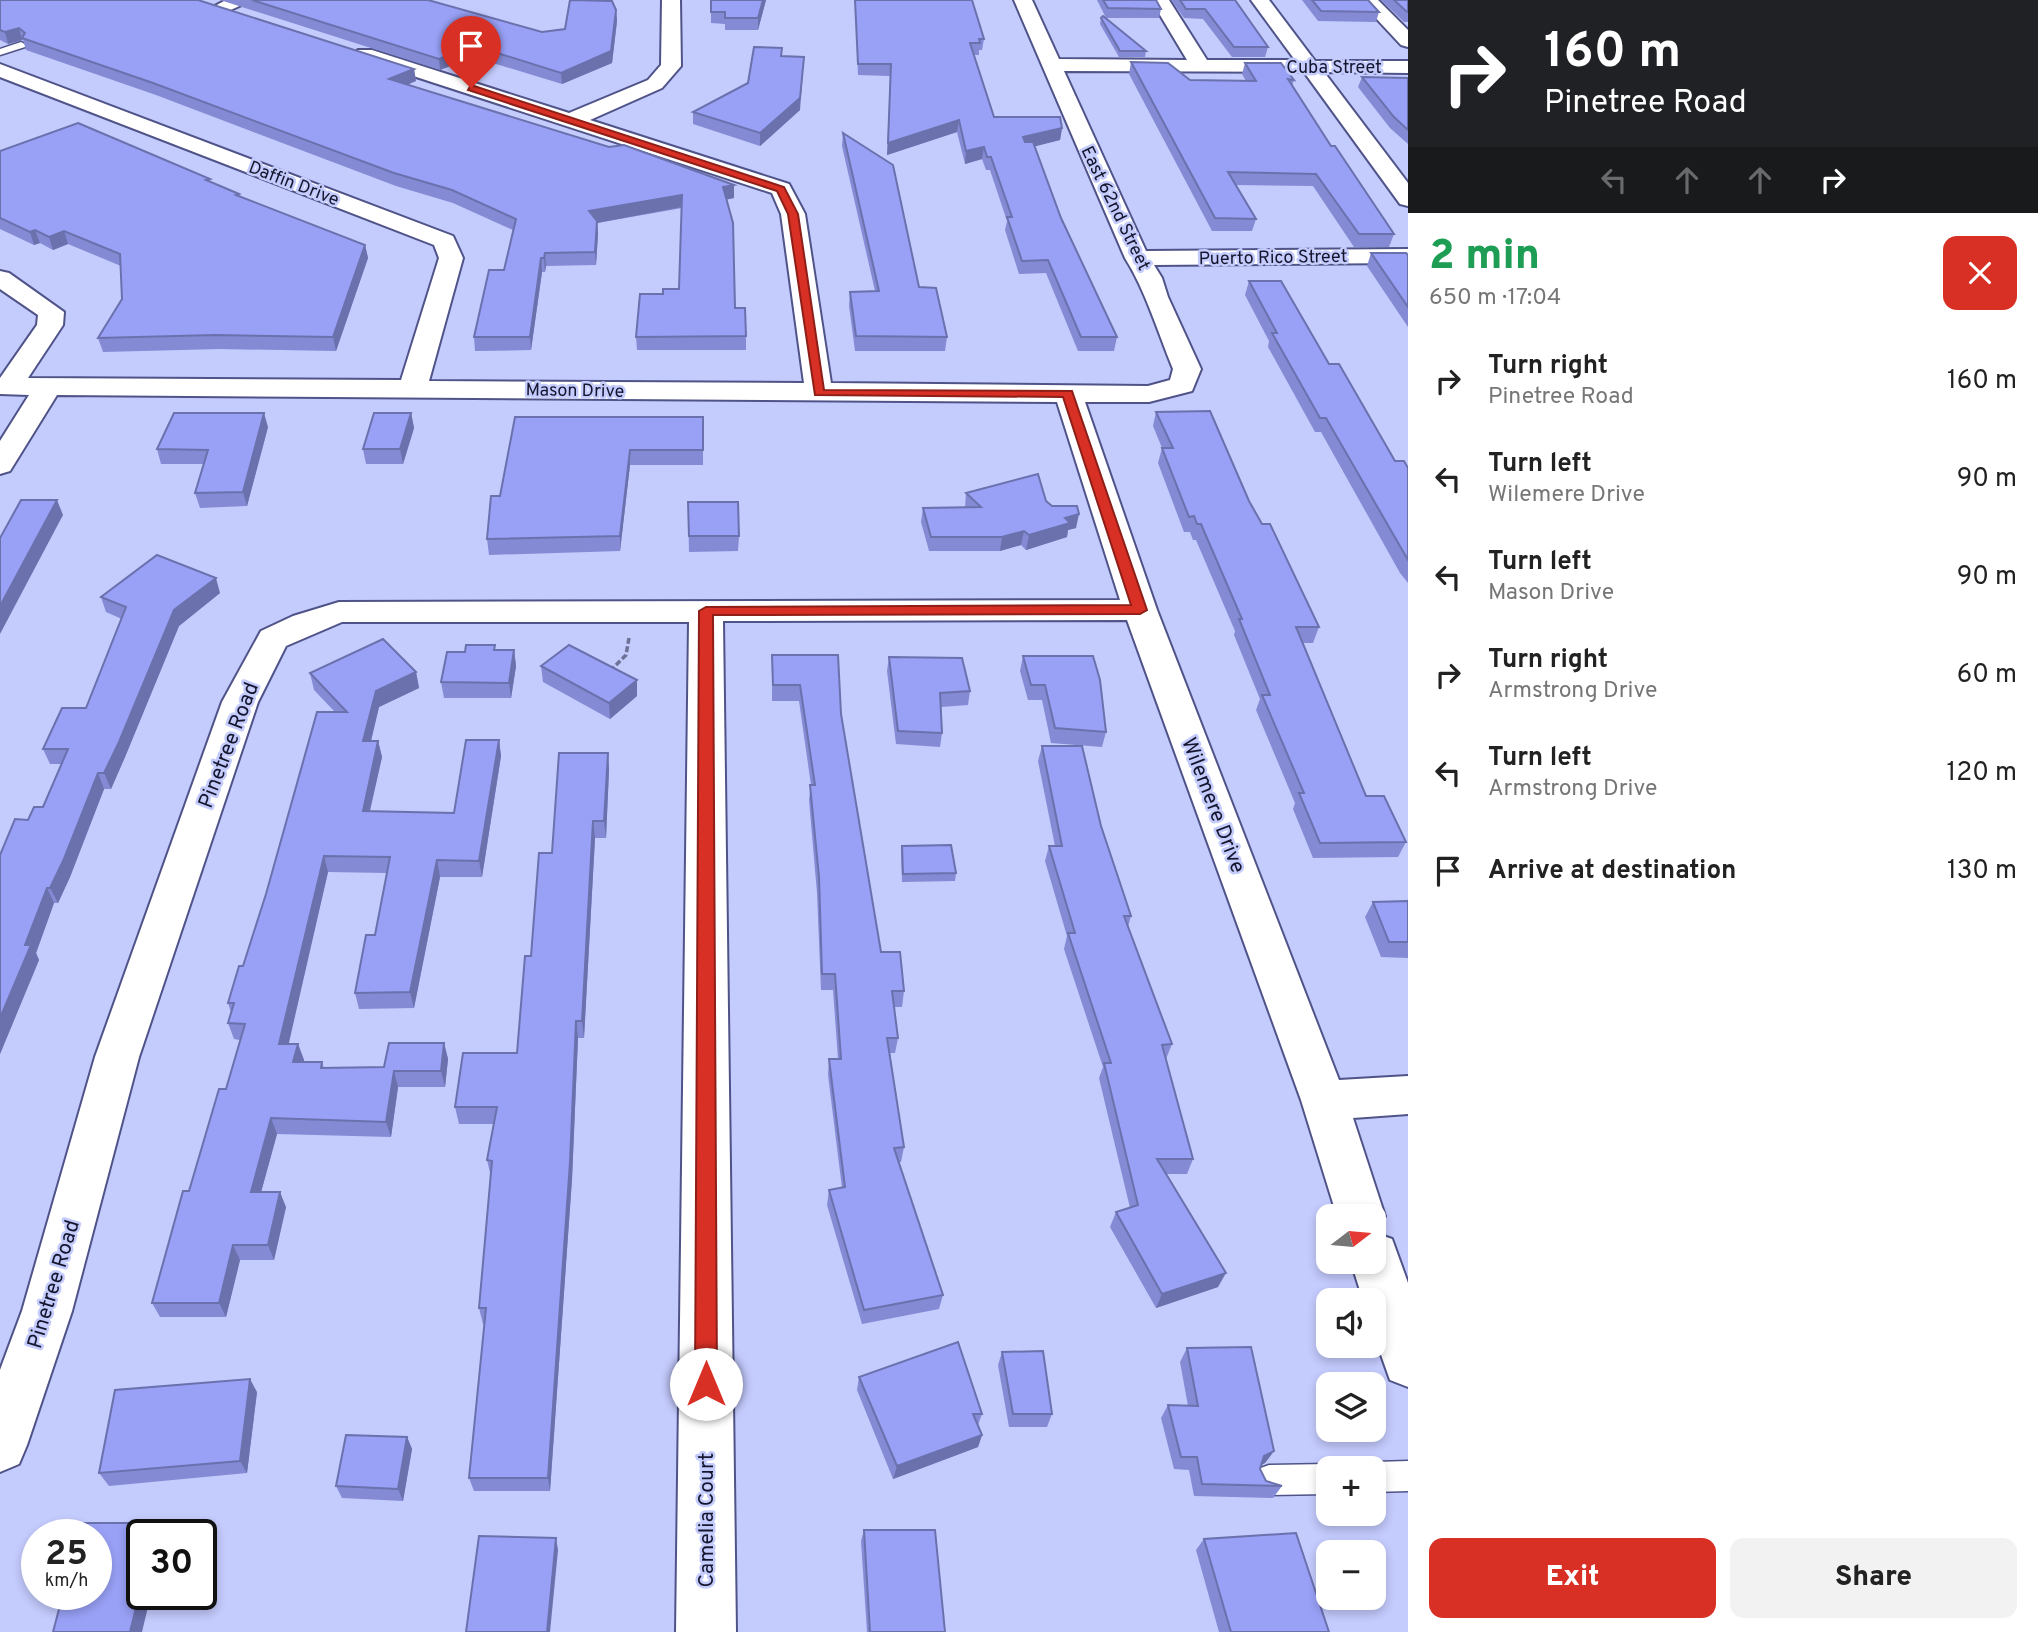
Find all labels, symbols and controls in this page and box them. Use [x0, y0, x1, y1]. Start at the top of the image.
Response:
pin [441, 16, 501, 88]
text: 160 m [1544, 23, 1681, 85]
icon: arrive [452, 27, 490, 65]
icon: right [1429, 28, 1520, 119]
street label: Cuba Street [1286, 57, 1382, 80]
text: Pinetree Road [1544, 84, 1747, 124]
street label: East 62nd Street [1075, 143, 1155, 275]
street label: Daffin Drive [245, 157, 342, 212]
icon: left [1595, 161, 1633, 199]
icon: ahead [1668, 161, 1706, 199]
icon: ahead [1741, 161, 1779, 199]
icon: right [1814, 161, 1852, 199]
text: 2 min [1429, 231, 1540, 284]
button: close [1943, 236, 2017, 310]
street label: Puerto Rico Street [1199, 246, 1348, 271]
text: 650 m · 17:04 [1429, 284, 1561, 313]
text: Turn right [1488, 350, 1608, 383]
icon: right [1429, 362, 1467, 400]
text: 160 m [1947, 365, 2017, 398]
street label: Mason Drive [525, 379, 624, 404]
text: Pinetree Road [1488, 383, 1634, 412]
text: Turn left [1488, 448, 1592, 481]
icon: left [1429, 460, 1467, 498]
text: 90 m [1957, 463, 2017, 496]
text: Wilemere Drive [1488, 481, 1645, 510]
text: Turn left [1488, 546, 1592, 579]
icon: left [1429, 558, 1467, 596]
text: 90 m [1957, 561, 2017, 594]
text: Mason Drive [1488, 579, 1614, 608]
text: Turn right [1488, 644, 1608, 677]
icon: right [1429, 656, 1467, 694]
text: 60 m [1957, 659, 2017, 692]
text: Armstrong Drive [1488, 677, 1658, 706]
street label: Pinetree Road [193, 679, 266, 812]
street label: Wilemere Drive [1174, 734, 1251, 877]
text: Turn left [1488, 742, 1592, 775]
icon: left [1429, 754, 1467, 792]
text: 120 m [1947, 757, 2017, 790]
text: Armstrong Drive [1488, 775, 1658, 804]
icon: arrive [1429, 852, 1467, 890]
text: Arrive at destination [1488, 855, 1736, 888]
text: 130 m [1947, 855, 2017, 888]
north arrow [1316, 1204, 1386, 1274]
map controls [1316, 1204, 1386, 1610]
street label: Pinetree Road [22, 1217, 87, 1352]
button: sound [1316, 1288, 1386, 1358]
position arrow [669, 1347, 743, 1421]
button: layers [1316, 1372, 1386, 1442]
street label: Camelia Court [694, 1453, 721, 1587]
button: + [1316, 1456, 1386, 1526]
speed limit sign: 30 [126, 1519, 217, 1610]
text: 25 [45, 1533, 88, 1577]
button: Exit [1429, 1538, 1716, 1618]
button: Share [1730, 1538, 2017, 1618]
button: − [1316, 1540, 1386, 1610]
text: km/h [45, 1570, 88, 1593]

